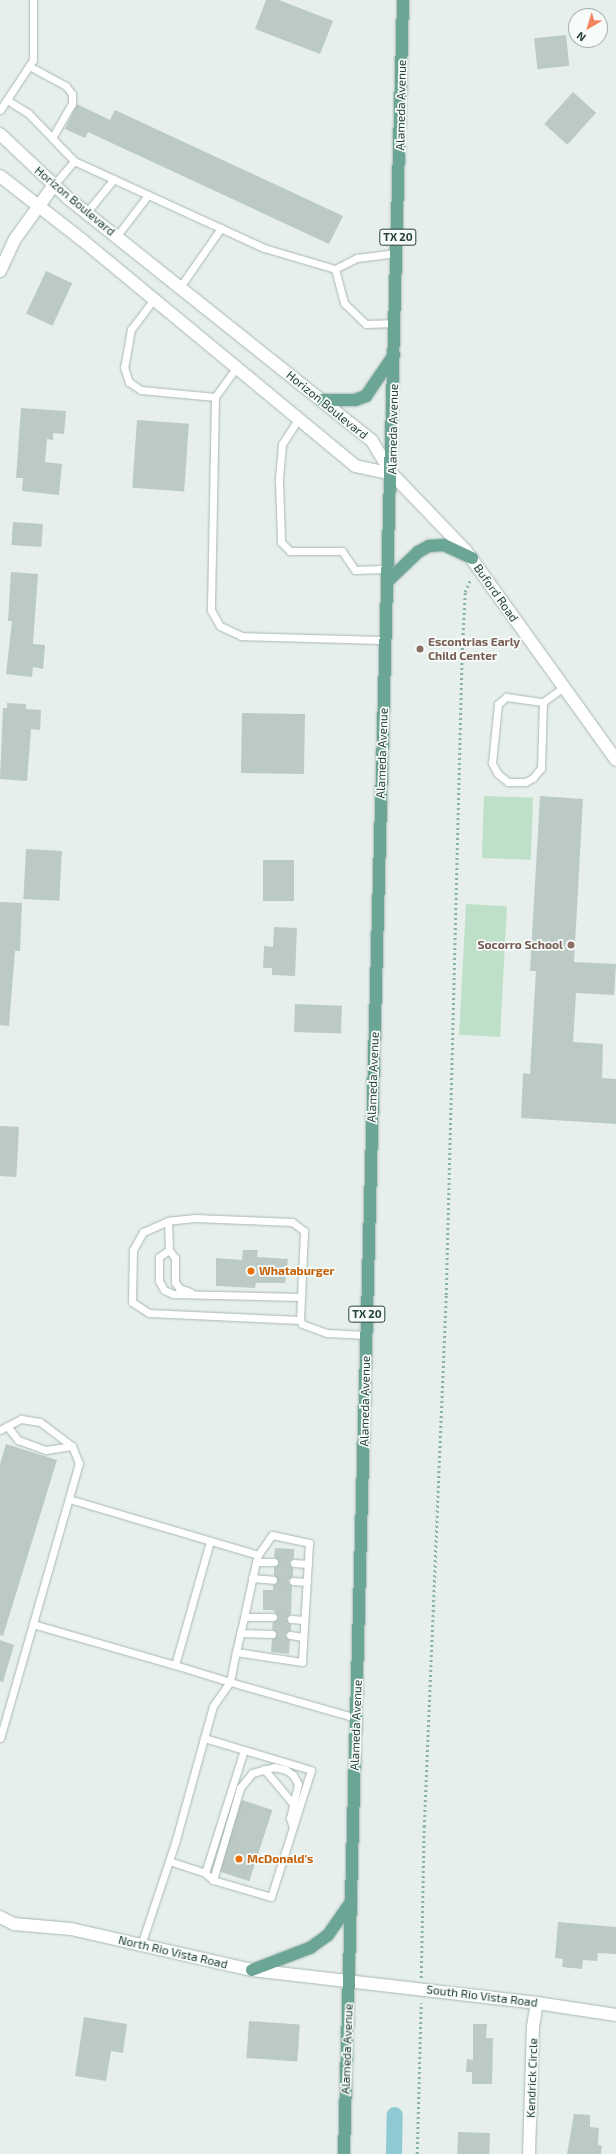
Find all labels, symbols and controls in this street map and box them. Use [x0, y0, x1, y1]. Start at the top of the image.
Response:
north arrow [568, 8, 608, 48]
text: N [574, 29, 588, 45]
street label: Alameda Avenue [393, 59, 409, 151]
street label: Horizon Boulevard [32, 163, 118, 239]
road number: TX 20 [379, 228, 417, 246]
street label: Horizon Boulevard [283, 368, 371, 442]
street label: Alameda Avenue [385, 383, 401, 475]
street label: Buford Road [471, 561, 521, 625]
place label: Escontrias Early Child Center [428, 635, 520, 663]
marker: Escontrias Early Child Center [415, 644, 425, 654]
street label: Alameda Avenue [373, 707, 391, 799]
place label: Socorro School [478, 938, 563, 952]
marker: Socorro School [566, 940, 576, 950]
street label: Alameda Avenue [364, 1031, 382, 1123]
place label: Whataburger [259, 1264, 335, 1278]
marker: Whataburger [246, 1266, 256, 1276]
road number: TX 20 [348, 1305, 386, 1323]
street label: Alameda Avenue [357, 1355, 373, 1447]
street label: Alameda Avenue [347, 1679, 365, 1771]
place label: McDonald's [247, 1852, 313, 1866]
marker: McDonald's [234, 1854, 244, 1864]
street label: North Rio Vista Road [117, 1932, 229, 1972]
street label: South Rio Vista Road [425, 1982, 539, 2010]
street label: Alameda Avenue [338, 2003, 356, 2095]
street label: Kendrick Circle [523, 2038, 541, 2118]

